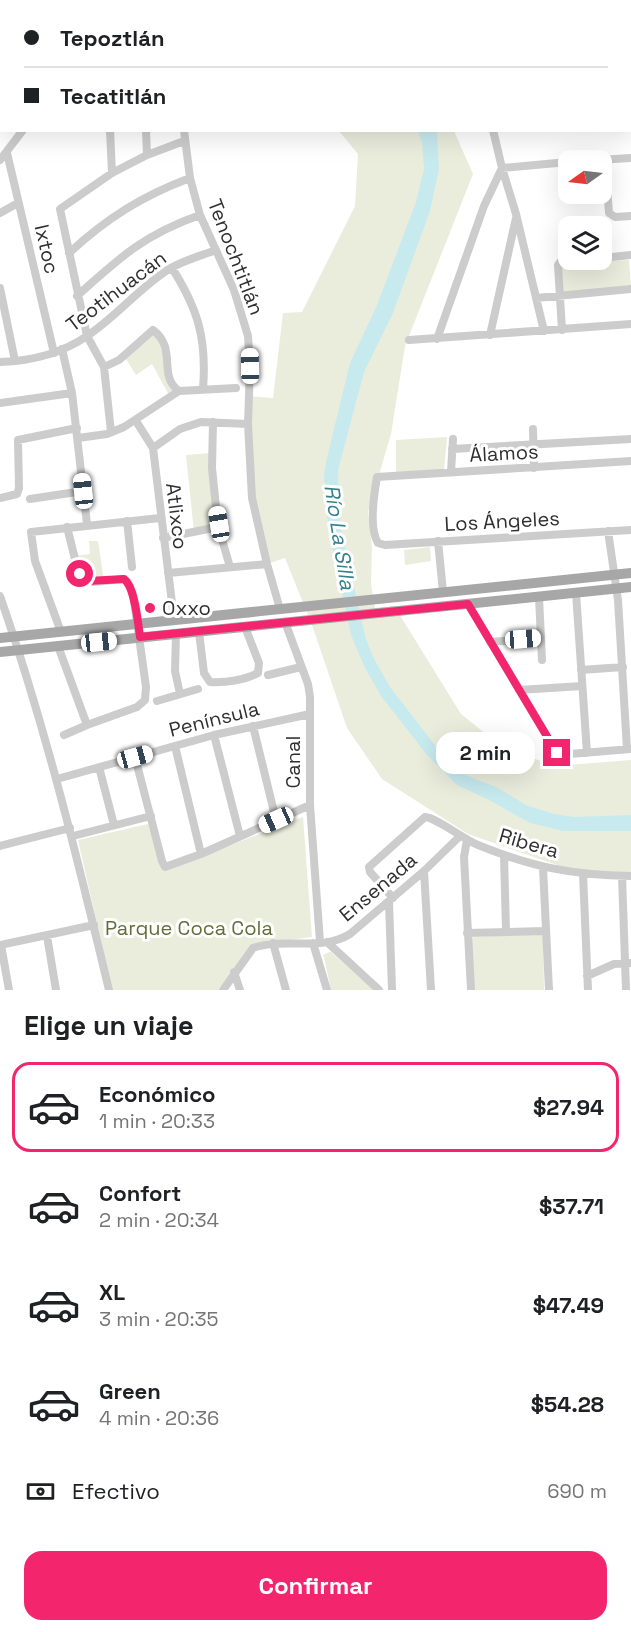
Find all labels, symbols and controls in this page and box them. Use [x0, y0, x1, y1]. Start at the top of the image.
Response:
text: Tepoztlán [60, 24, 164, 52]
text: Tecatitlán [60, 82, 166, 110]
north arrow [558, 150, 612, 204]
map controls [558, 150, 612, 270]
street label: Tenochtitlán [202, 195, 270, 319]
button: layers [558, 216, 612, 270]
street label: Ixtoc [29, 222, 65, 276]
street label: Teotihuacán [61, 245, 171, 337]
car [241, 348, 259, 384]
street label: Álamos [469, 438, 539, 468]
car [72, 472, 94, 510]
street label: Atlixco [160, 481, 194, 551]
water label: Río La Silla [318, 483, 362, 592]
car [207, 505, 231, 543]
street label: Los Ángeles [444, 505, 560, 537]
route start [66, 560, 93, 587]
place label: Oxxo [162, 595, 211, 621]
marker: Oxxo [143, 601, 157, 615]
car [504, 629, 542, 649]
car [80, 631, 118, 653]
street label: Península [166, 695, 262, 743]
callout: 2 min [437, 732, 536, 774]
street label: Canal [280, 736, 306, 789]
route end [543, 739, 570, 766]
text: 2 min [460, 740, 511, 766]
car [115, 744, 155, 770]
car [256, 804, 296, 836]
street label: Ribera [496, 822, 562, 864]
street label: Ensenada [334, 847, 422, 927]
park label: Parque Coca Cola [105, 915, 273, 941]
text: Elige un viaje [24, 1008, 194, 1043]
icon: car [27, 1080, 81, 1134]
text: Económico [99, 1080, 216, 1108]
text: $27.94 [533, 1093, 604, 1121]
text: 1 min · 20:33 [99, 1108, 215, 1134]
icon: car [27, 1179, 81, 1233]
text: Confort [99, 1179, 181, 1207]
text: $37.71 [539, 1192, 604, 1220]
text: 2 min · 20:34 [99, 1207, 219, 1233]
icon: car [27, 1278, 81, 1332]
text: XL [99, 1278, 125, 1306]
text: $47.49 [533, 1291, 604, 1319]
text: 3 min · 20:35 [99, 1306, 219, 1332]
icon: car [27, 1377, 81, 1431]
text: Green [99, 1377, 161, 1405]
text: $54.28 [531, 1390, 604, 1418]
text: 4 min · 20:36 [99, 1405, 219, 1431]
icon: cash [24, 1475, 57, 1508]
text: Efectivo [72, 1477, 160, 1505]
text: 690 m [547, 1478, 607, 1504]
button: Confirmar [24, 1551, 607, 1620]

